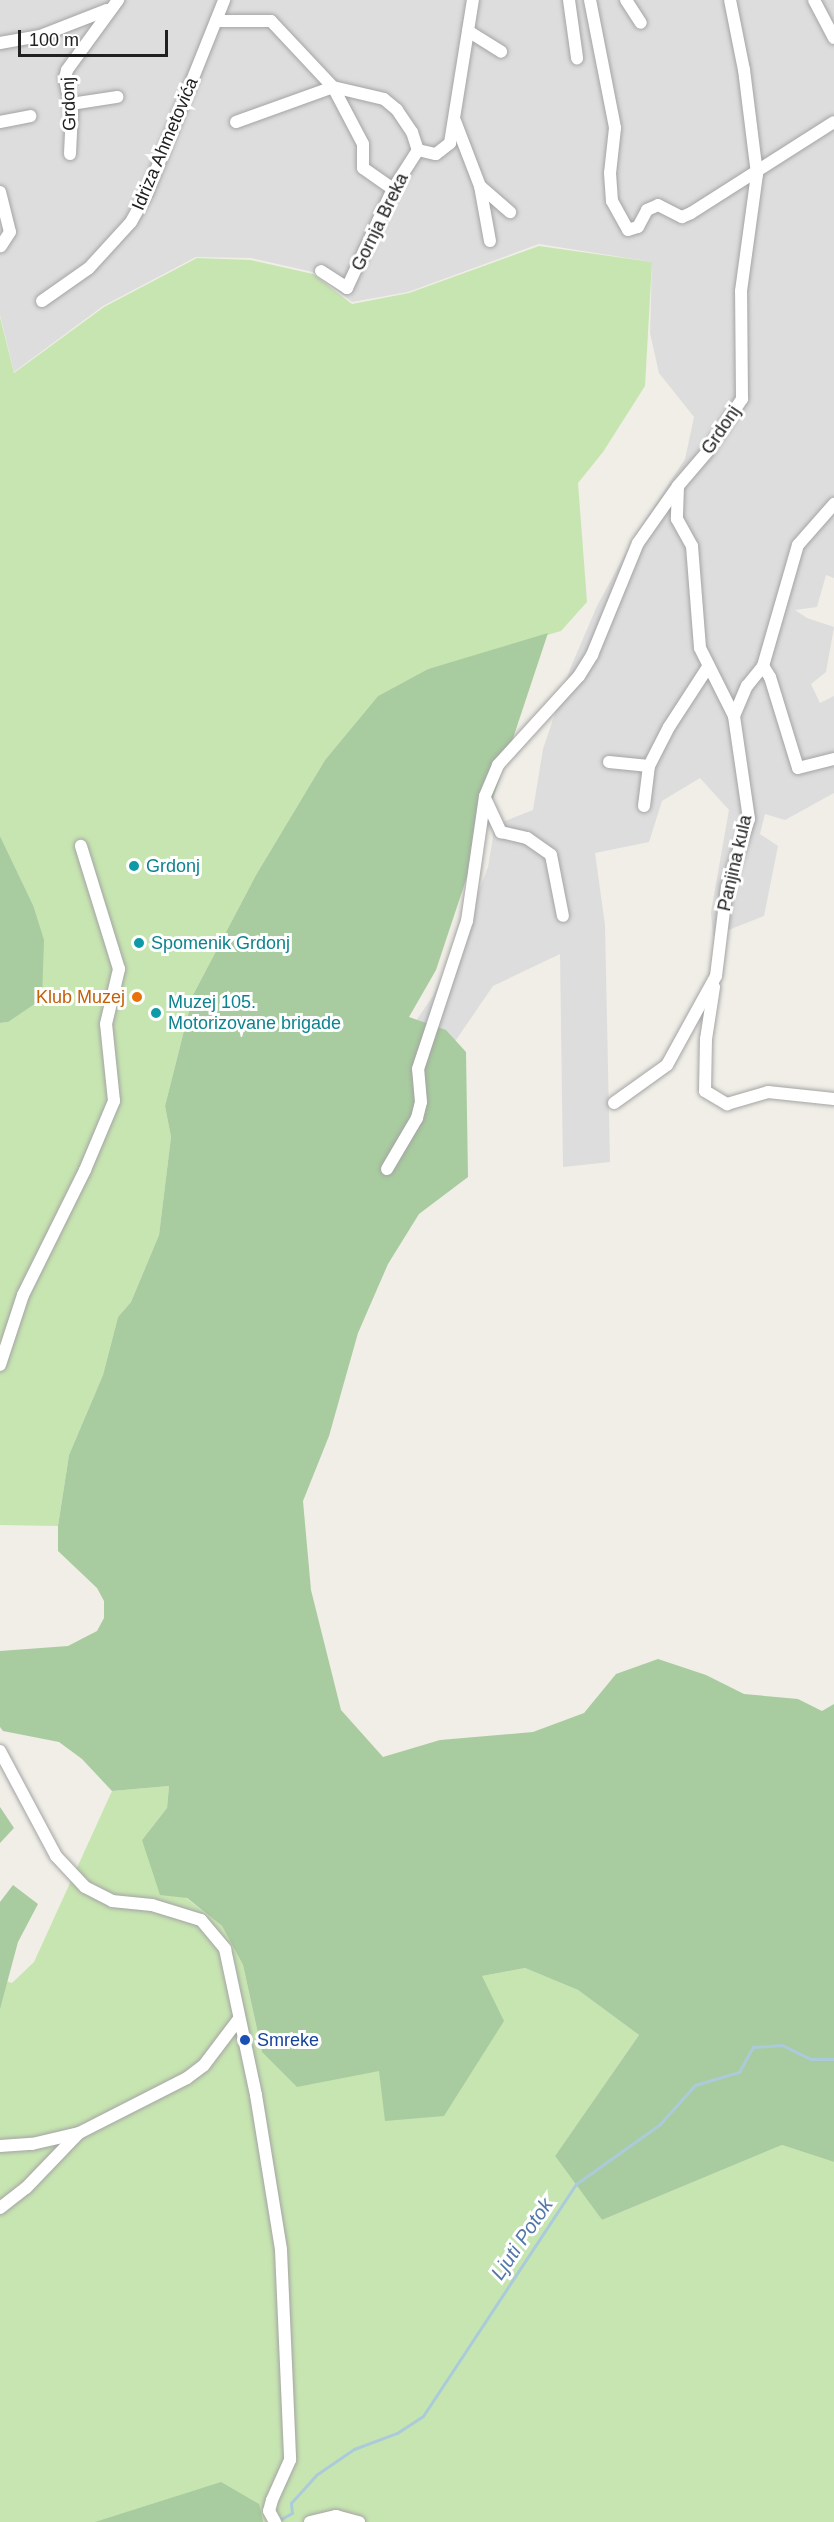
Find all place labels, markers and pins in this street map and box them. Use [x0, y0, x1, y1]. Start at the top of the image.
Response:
place label: Grdonj [146, 855, 200, 877]
marker: Grdonj [127, 859, 141, 873]
place label: Spomenik Grdonj [151, 932, 290, 954]
marker: Spomenik Grdonj [132, 936, 146, 950]
place label: Klub Muzej [36, 986, 125, 1008]
marker: Klub Muzej [130, 990, 144, 1004]
place label: Muzej 105. Motorizovane brigade [168, 992, 341, 1034]
marker: Muzej 105. Motorizovane brigade [149, 1006, 163, 1020]
place label: Smreke [257, 2029, 319, 2051]
marker: Smreke [238, 2033, 252, 2047]

